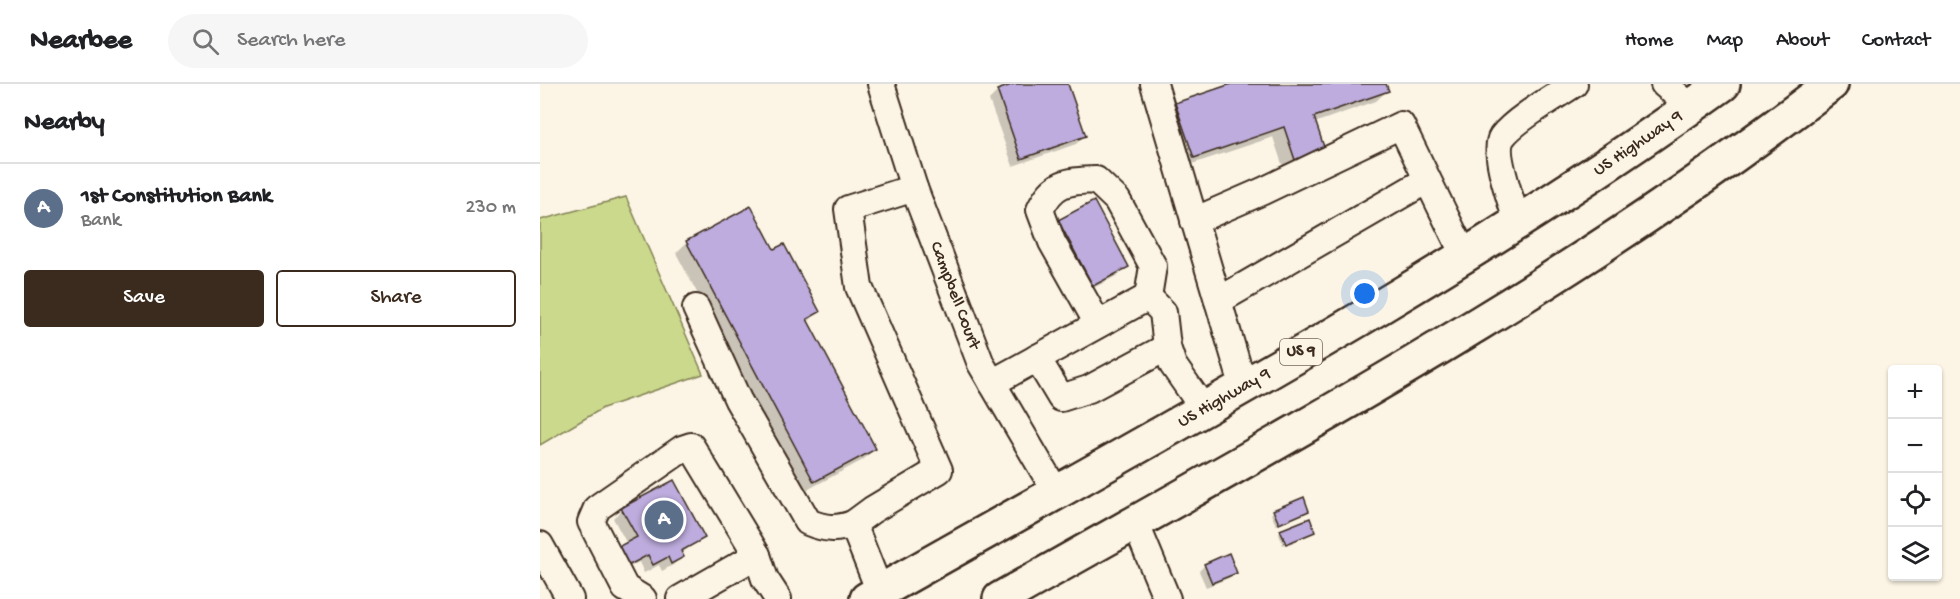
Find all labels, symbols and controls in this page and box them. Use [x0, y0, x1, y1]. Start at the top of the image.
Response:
search box [168, 14, 588, 68]
text: Nearbee [30, 25, 132, 58]
icon: search [189, 25, 222, 58]
text: Search here [237, 28, 345, 54]
text: Home [1625, 29, 1673, 54]
text: Map [1706, 29, 1743, 54]
text: About [1776, 29, 1829, 54]
text: Contact [1862, 29, 1930, 54]
street label: US Highway 9 [1589, 105, 1687, 181]
text: Nearby [24, 108, 105, 139]
text: 1st Constitution Bank [81, 184, 272, 210]
text: A [38, 197, 49, 220]
text: 230 m [466, 197, 516, 220]
text: Bank [81, 210, 121, 233]
street label: Campbell Court [925, 238, 986, 354]
button: Save [24, 270, 264, 327]
button: Share [276, 270, 516, 327]
your location [1350, 279, 1379, 308]
road number: US 9 [1280, 339, 1322, 365]
street label: US Highway 9 [1174, 363, 1274, 432]
map controls [1888, 365, 1942, 581]
button: + [1888, 365, 1942, 419]
button: − [1888, 419, 1942, 473]
button: locate [1888, 473, 1942, 527]
pin: A [644, 498, 684, 542]
button: layers [1888, 527, 1942, 581]

